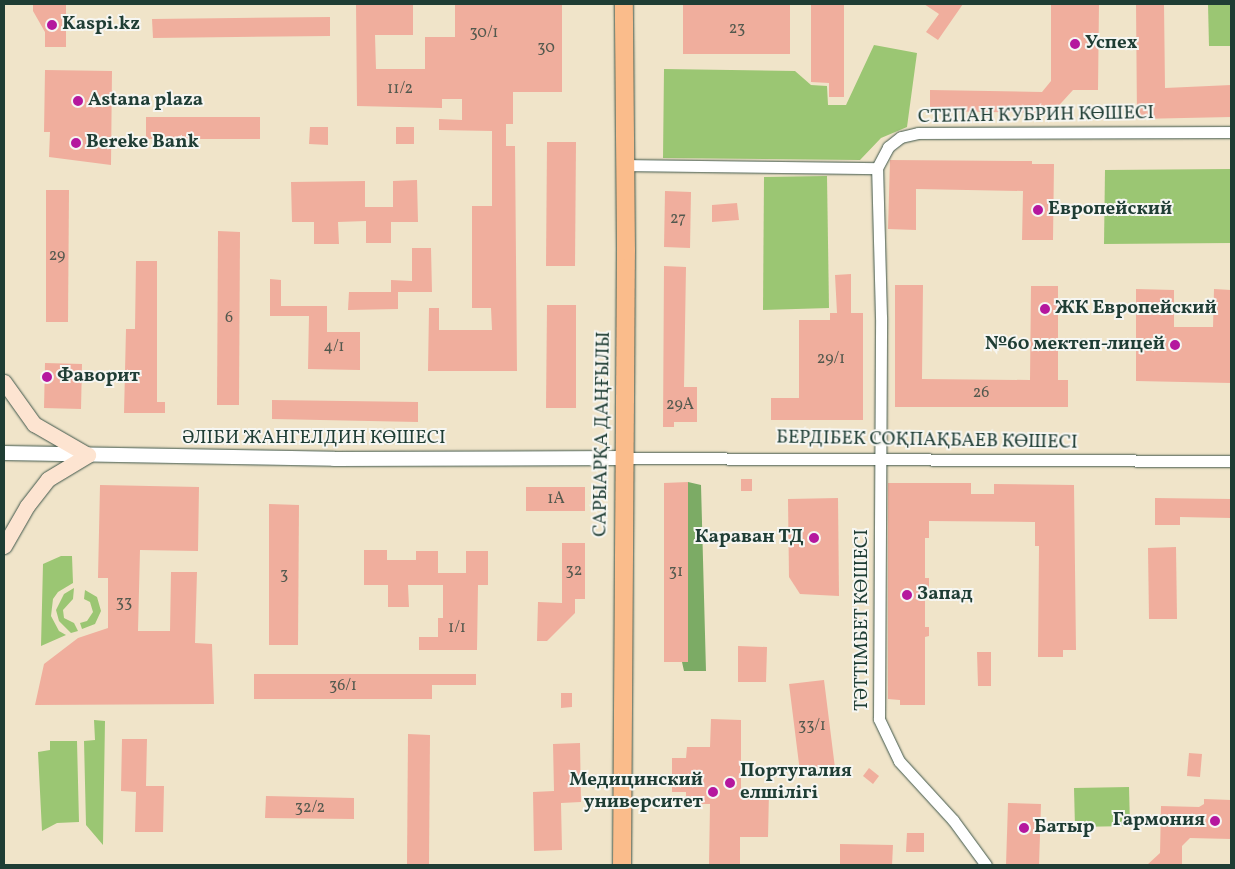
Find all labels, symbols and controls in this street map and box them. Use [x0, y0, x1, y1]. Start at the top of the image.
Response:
place label: Kaspi.kz [62, 14, 140, 36]
marker: Kaspi.kz [46, 19, 58, 31]
house number: 23 [729, 19, 745, 39]
house number: 30/1 [469, 23, 499, 43]
place label: Успех [1085, 33, 1137, 55]
house number: 30 [537, 38, 555, 58]
marker: Успех [1069, 38, 1081, 50]
house number: 11/2 [387, 79, 413, 99]
place label: Astana plaza [88, 90, 203, 112]
marker: Astana plaza [72, 95, 84, 107]
street label: СТЕПАН КУБРИН КӨШЕСІ [918, 103, 1154, 129]
place label: Bereke Bank [86, 132, 199, 154]
marker: Bereke Bank [70, 137, 82, 149]
place label: Европейский [1048, 199, 1172, 221]
marker: Европейский [1032, 204, 1044, 216]
house number: 27 [670, 209, 686, 229]
house number: 29 [49, 246, 65, 266]
place label: ЖК Европейский [1055, 298, 1217, 320]
marker: ЖК Европейский [1039, 303, 1051, 315]
house number: 6 [225, 308, 233, 328]
street label: САРЫАРҚА ДАҢҒЫЛЫ [590, 331, 616, 537]
place label: №60 мектеп-лицей [985, 334, 1165, 356]
house number: 4/1 [323, 337, 345, 357]
marker: №60 мектеп-лицей [1169, 339, 1181, 351]
house number: 29/1 [817, 349, 845, 369]
place label: Фаворит [57, 366, 140, 388]
marker: Фаворит [41, 371, 53, 383]
house number: 26 [973, 383, 989, 403]
house number: 29А [666, 395, 694, 415]
street label: БЕРДІБЕК СОҚПАҚБАЕВ КӨШЕСІ [776, 427, 1078, 455]
street label: ӘЛІБИ ЖАНГЕЛДИН КӨШЕСІ [182, 428, 446, 450]
house number: 1А [547, 489, 565, 509]
place label: Караван ТД [694, 527, 804, 549]
street label: ТӘТТІМБЕТ КӨШЕСІ [852, 529, 874, 711]
marker: Караван ТД [808, 532, 820, 544]
house number: 32 [566, 561, 582, 581]
house number: 31 [669, 562, 683, 582]
house number: 3 [280, 565, 288, 585]
place label: Запад [917, 584, 973, 606]
marker: Запад [901, 589, 913, 601]
house number: 33 [116, 593, 132, 613]
house number: 1/1 [448, 618, 466, 638]
house number: 36/1 [329, 676, 357, 696]
house number: 33/1 [798, 716, 826, 736]
place label: Португалия елшілігі [740, 761, 852, 805]
place label: Медицинский университет [569, 770, 703, 814]
marker: Португалия елшілігі [724, 777, 736, 789]
marker: Медицинский университет [707, 786, 719, 798]
house number: 32/2 [295, 798, 325, 818]
place label: Гармония [1113, 810, 1205, 832]
marker: Гармония [1209, 815, 1221, 827]
place label: Батыр [1034, 817, 1095, 839]
marker: Батыр [1018, 822, 1030, 834]

